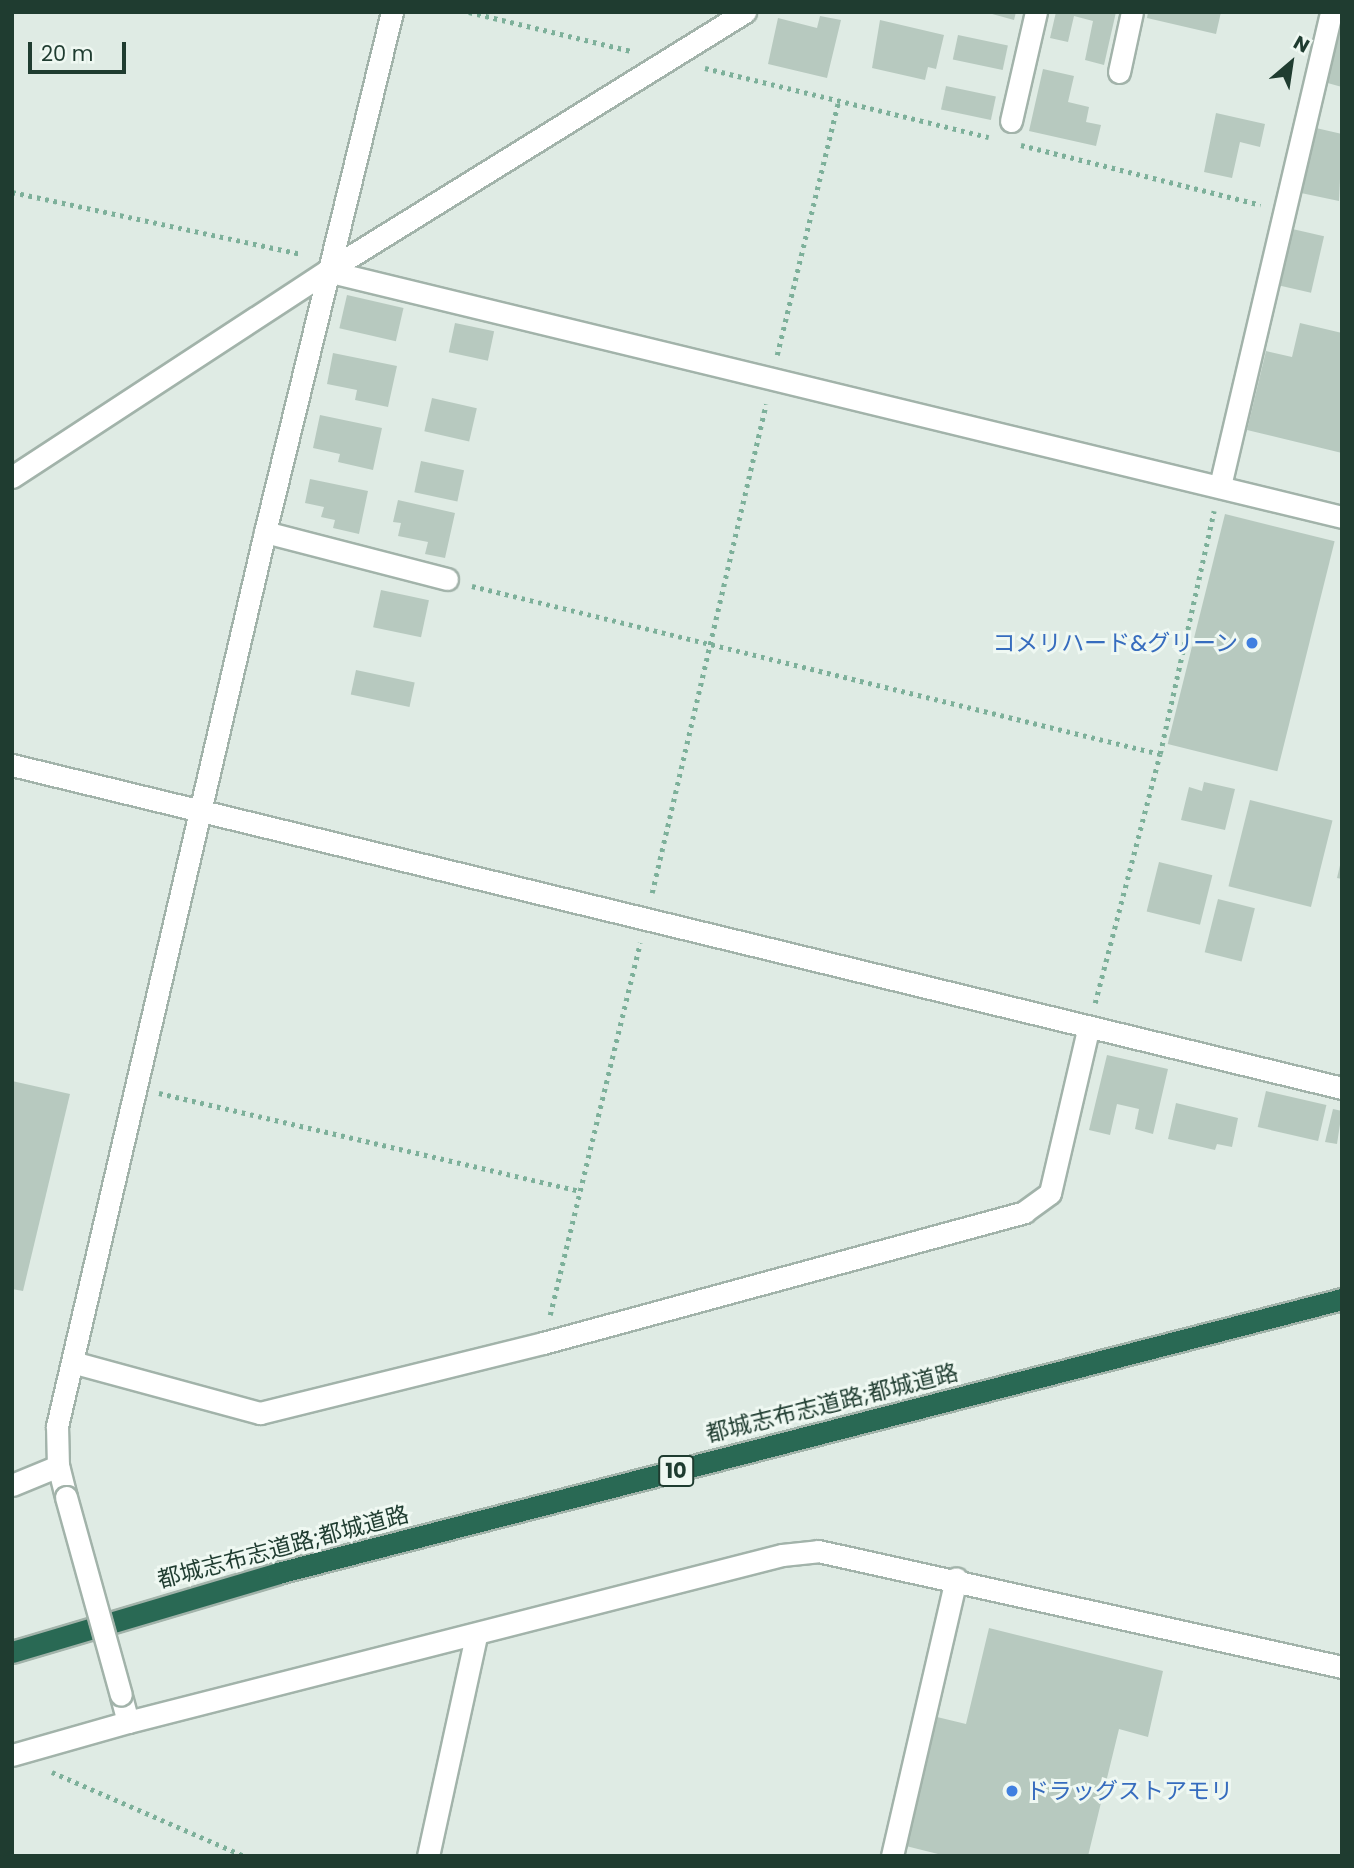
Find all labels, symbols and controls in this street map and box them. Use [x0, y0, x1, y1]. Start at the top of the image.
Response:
scale bar [32, 28, 130, 72]
north arrow [1256, 28, 1326, 98]
text: N [1289, 29, 1314, 59]
text: 20 m [41, 39, 94, 68]
place label: コメリハード&グリーン [991, 629, 1238, 657]
marker: コメリハード&グリーン [1244, 635, 1260, 651]
street label: 都城志布志道路;都城道路 [703, 1358, 961, 1448]
road number: 10 [657, 1454, 695, 1488]
street label: 都城志布志道路;都城道路 [154, 1500, 412, 1594]
place label: ドラッグストアモリ [1026, 1777, 1233, 1805]
marker: ドラッグストアモリ [1004, 1783, 1020, 1799]

